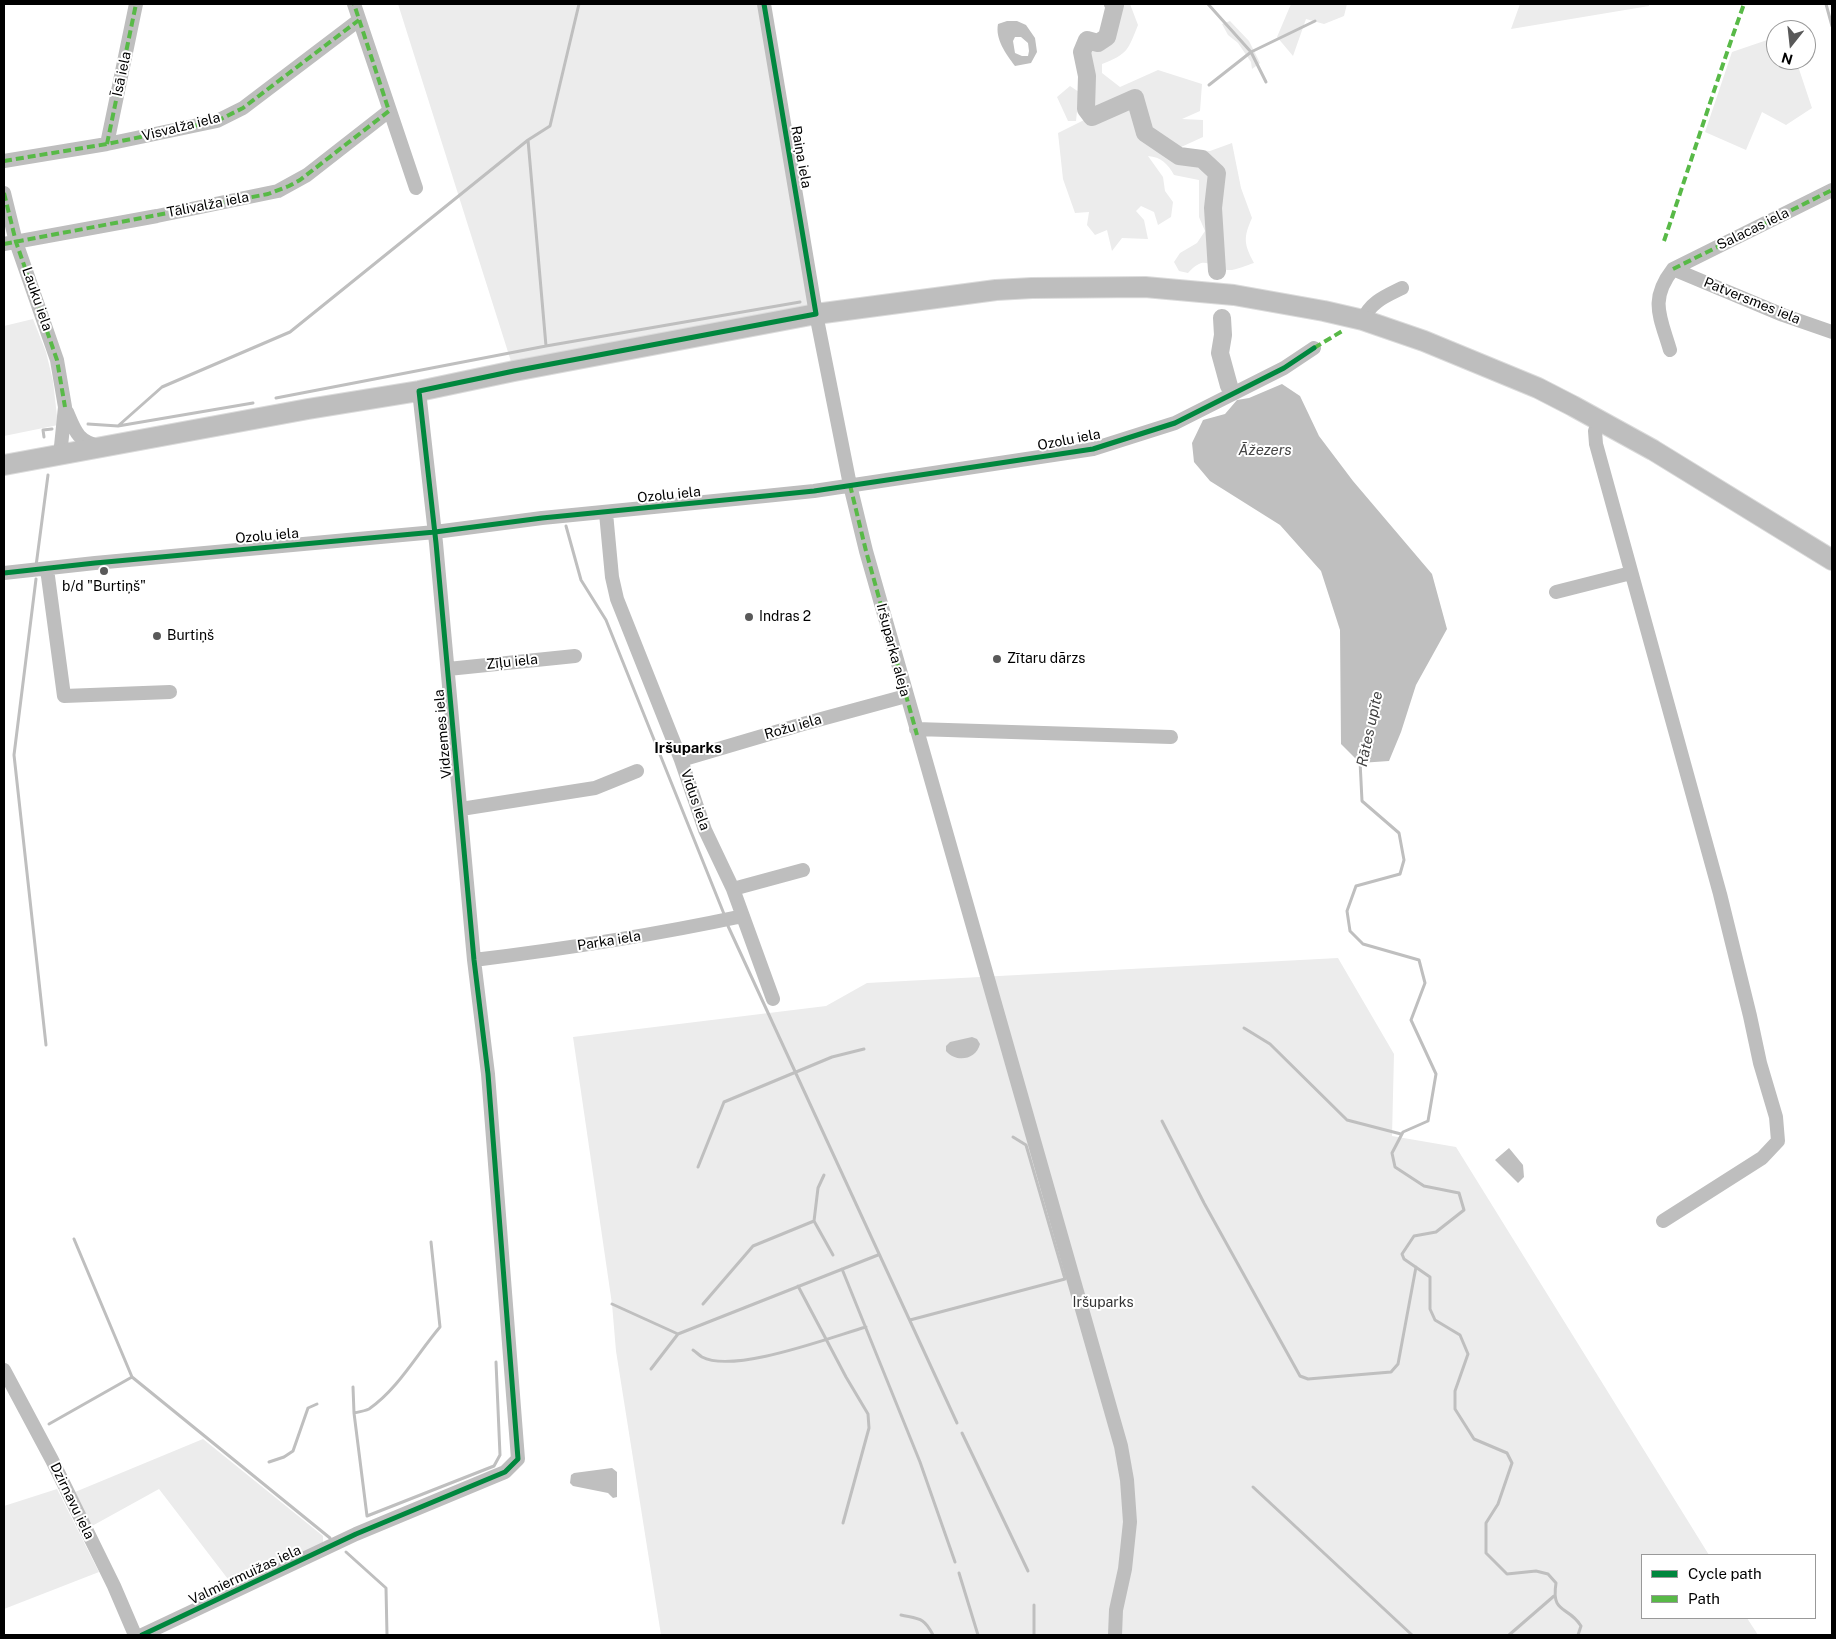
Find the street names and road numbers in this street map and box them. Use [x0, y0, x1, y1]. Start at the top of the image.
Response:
street label: Īsā iela [109, 50, 135, 98]
street label: Visvalža iela [140, 109, 222, 145]
street label: Raiņa iela [787, 124, 815, 190]
street label: Tālivalža iela [166, 189, 250, 221]
street label: Salacas iela [1714, 204, 1792, 254]
street label: Lauku iela [18, 265, 56, 333]
street label: Patversmes iela [1701, 274, 1803, 328]
street label: Ozolu iela [1036, 426, 1102, 454]
street label: Ozolu iela [636, 483, 702, 507]
street label: Ozolu iela [235, 525, 299, 547]
street label: Iršuparka aleja [872, 601, 914, 699]
street label: Zīļu iela [485, 651, 539, 673]
street label: Vidzemes iela [431, 689, 455, 779]
street label: Rožu iela [763, 711, 823, 743]
street label: Vidus iela [677, 767, 713, 833]
street label: Parka iela [576, 928, 642, 954]
street label: Dzirnavu iela [46, 1460, 98, 1542]
street label: Valmiermuižas iela [186, 1542, 304, 1608]

